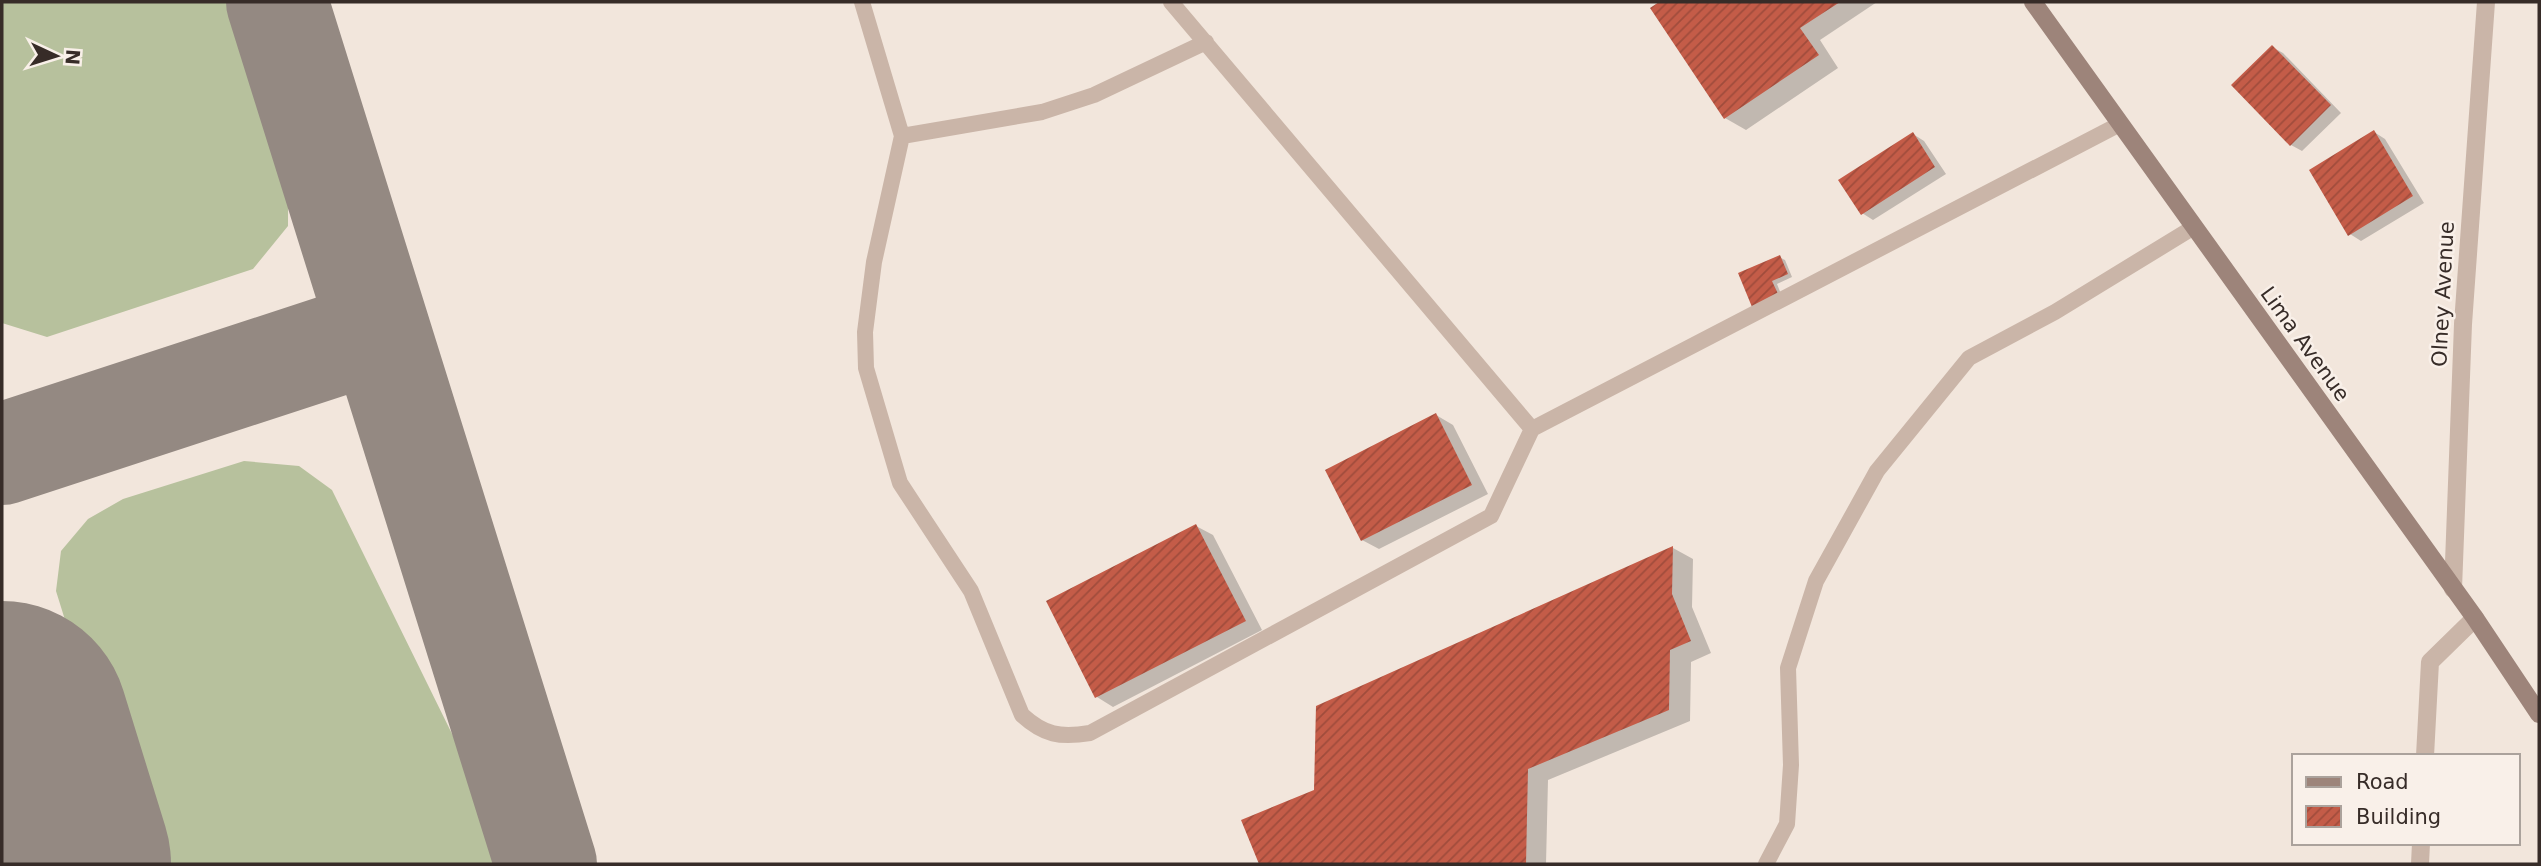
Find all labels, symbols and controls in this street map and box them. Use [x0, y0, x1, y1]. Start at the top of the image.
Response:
north arrow [21, 21, 91, 91]
text: N [61, 48, 84, 66]
street label: Olney Avenue [2427, 221, 2459, 367]
street label: Lima Avenue [2255, 282, 2355, 406]
legend [2292, 754, 2520, 845]
text: Road [2356, 770, 2409, 794]
text: Building [2356, 805, 2441, 829]

